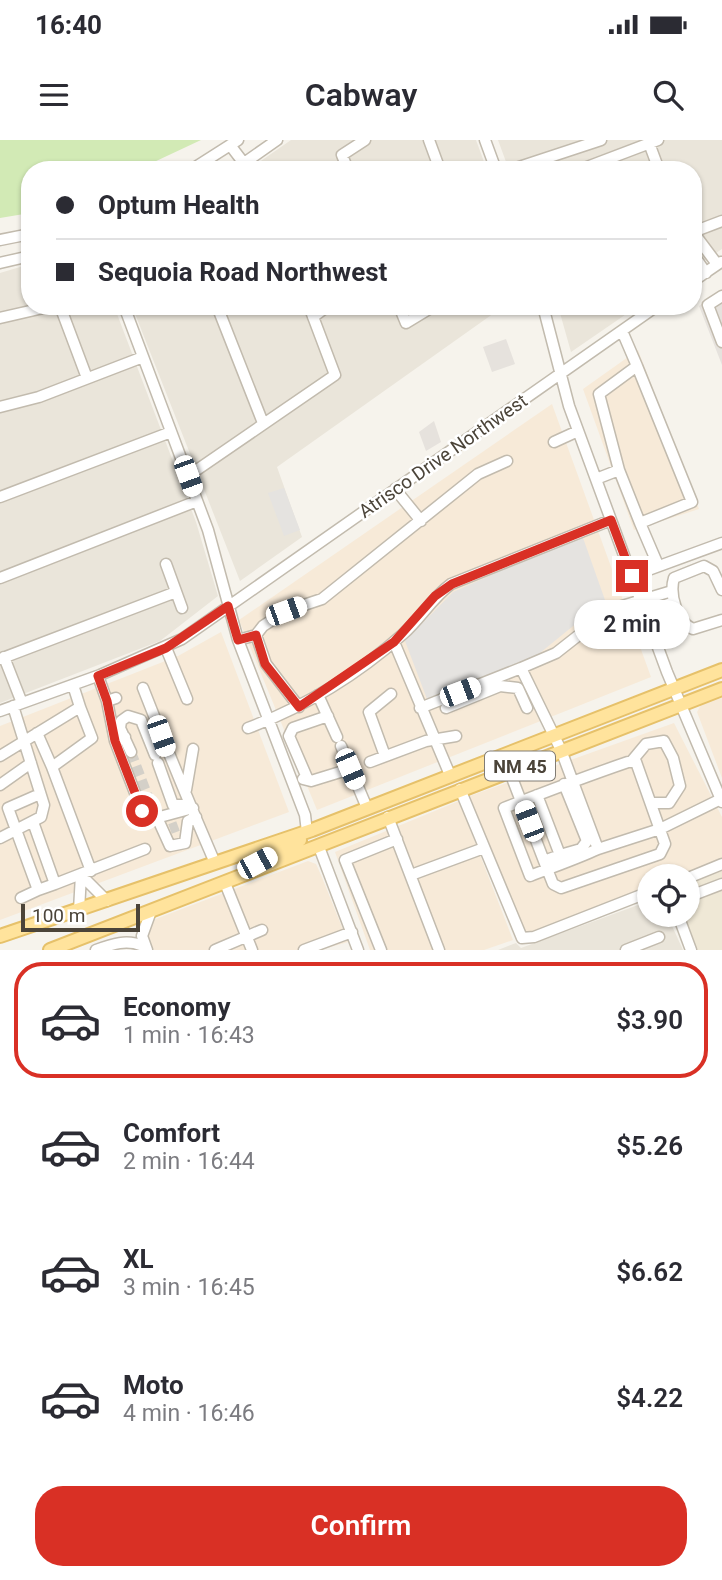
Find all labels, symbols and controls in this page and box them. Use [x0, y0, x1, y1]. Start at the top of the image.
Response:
text: 16:40 [35, 10, 102, 40]
icon: menu [35, 76, 73, 114]
text: Cabway [305, 76, 417, 114]
icon: search [649, 76, 687, 114]
text: Optum Health [98, 190, 259, 220]
text: Sequoia Road Northwest [98, 257, 387, 287]
street label: Atrisco Drive Northwest [354, 389, 532, 523]
car [171, 453, 206, 499]
route end [616, 560, 648, 592]
car [263, 594, 310, 628]
callout: 2 min [574, 600, 690, 649]
text: 2 min [603, 611, 661, 638]
car [437, 675, 484, 709]
car [145, 713, 178, 759]
car [333, 746, 368, 792]
road number: NM 45 [485, 752, 555, 780]
route start [126, 795, 158, 827]
car [512, 798, 547, 844]
car [234, 844, 281, 882]
map controls [637, 864, 700, 927]
button: locate [637, 864, 700, 927]
scale bar [21, 901, 140, 933]
text: 100 m [32, 904, 85, 927]
icon: car [39, 989, 102, 1052]
text: Economy [123, 992, 230, 1022]
text: $3.90 [616, 1005, 683, 1035]
text: 1 min · 16:43 [123, 1022, 255, 1049]
icon: car [39, 1115, 102, 1178]
text: Comfort [123, 1118, 220, 1148]
text: $5.26 [616, 1131, 683, 1161]
text: 2 min · 16:44 [123, 1148, 255, 1175]
icon: car [39, 1241, 102, 1304]
text: XL [123, 1244, 154, 1274]
text: $6.62 [616, 1257, 683, 1287]
text: 3 min · 16:45 [123, 1274, 255, 1301]
icon: car [39, 1367, 102, 1430]
text: Moto [123, 1370, 184, 1400]
text: $4.22 [616, 1383, 683, 1413]
text: 4 min · 16:46 [123, 1400, 255, 1427]
button: Confirm [35, 1486, 687, 1566]

